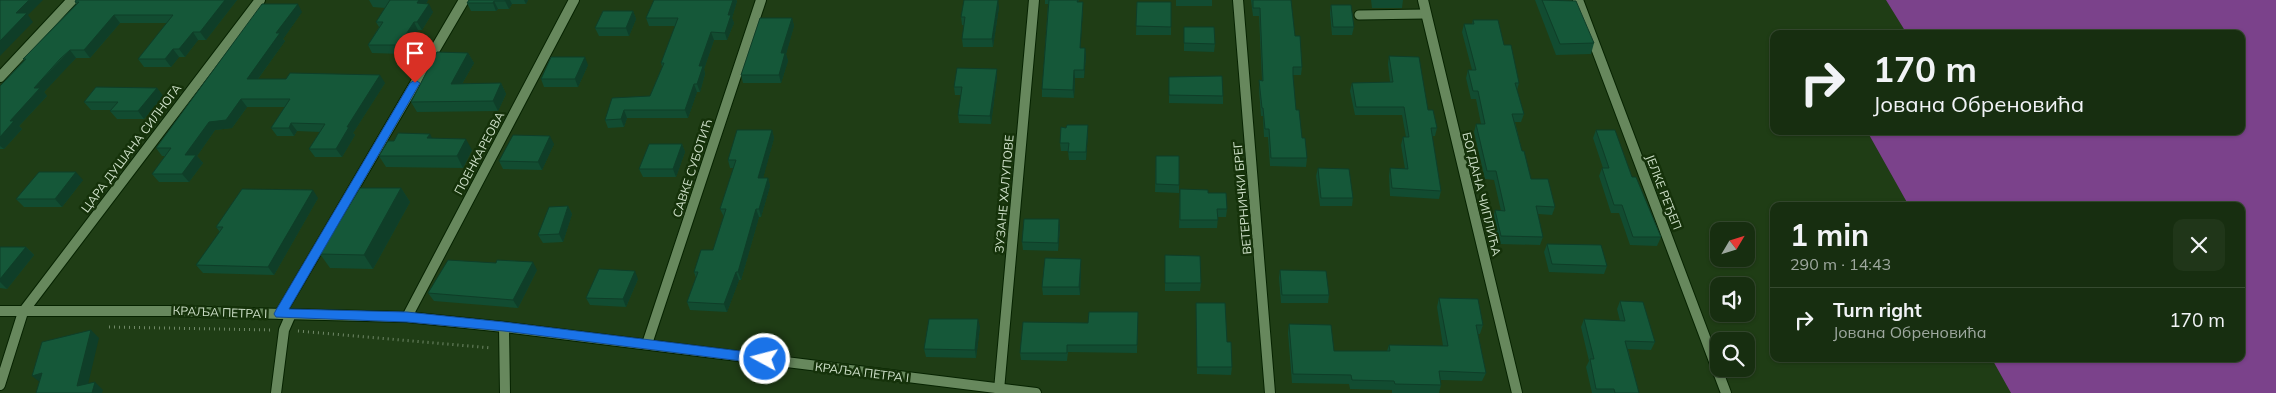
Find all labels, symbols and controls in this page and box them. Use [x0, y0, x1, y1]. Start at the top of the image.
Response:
pin [394, 32, 436, 83]
icon: arrive [401, 39, 429, 67]
text: 170 m [1873, 47, 1977, 91]
icon: right [1790, 50, 1855, 115]
street label: ЦАРА ДУШАНА СИЛНОГА [78, 81, 184, 215]
text: Јована Обреновића [1873, 90, 2084, 118]
street label: ПОЕНКАРЕОВА [451, 109, 507, 197]
street label: САВКЕ СУБОТИЋ [669, 117, 715, 219]
street label: БОГДАНА ЧИПЛИЋА [1459, 131, 1505, 258]
street label: ЗУЗАНЕ ХАЛУПОВЕ [991, 134, 1017, 254]
street label: ВЕТЕРНИЧКИ БРЕГ [1230, 141, 1254, 255]
street label: ЈЕЛКЕ РЕЂЕП [1643, 152, 1685, 232]
text: 1 min [1790, 216, 1869, 254]
button: close [2173, 219, 2225, 271]
north arrow [1710, 222, 1755, 268]
map controls [1710, 222, 1755, 377]
text: 290 m · 14:43 [1790, 254, 1891, 274]
button: sound [1710, 277, 1755, 322]
text: Turn right [1833, 298, 1922, 322]
street label: КРАЉА ПЕТРА I [172, 303, 268, 321]
icon: right [1790, 306, 1818, 334]
text: 170 m [2169, 308, 2225, 332]
text: Јована Обреновића [1833, 322, 1987, 342]
position arrow [738, 332, 790, 384]
button: search [1710, 332, 1755, 377]
street label: КРАЉА ПЕТРА I [814, 359, 910, 385]

